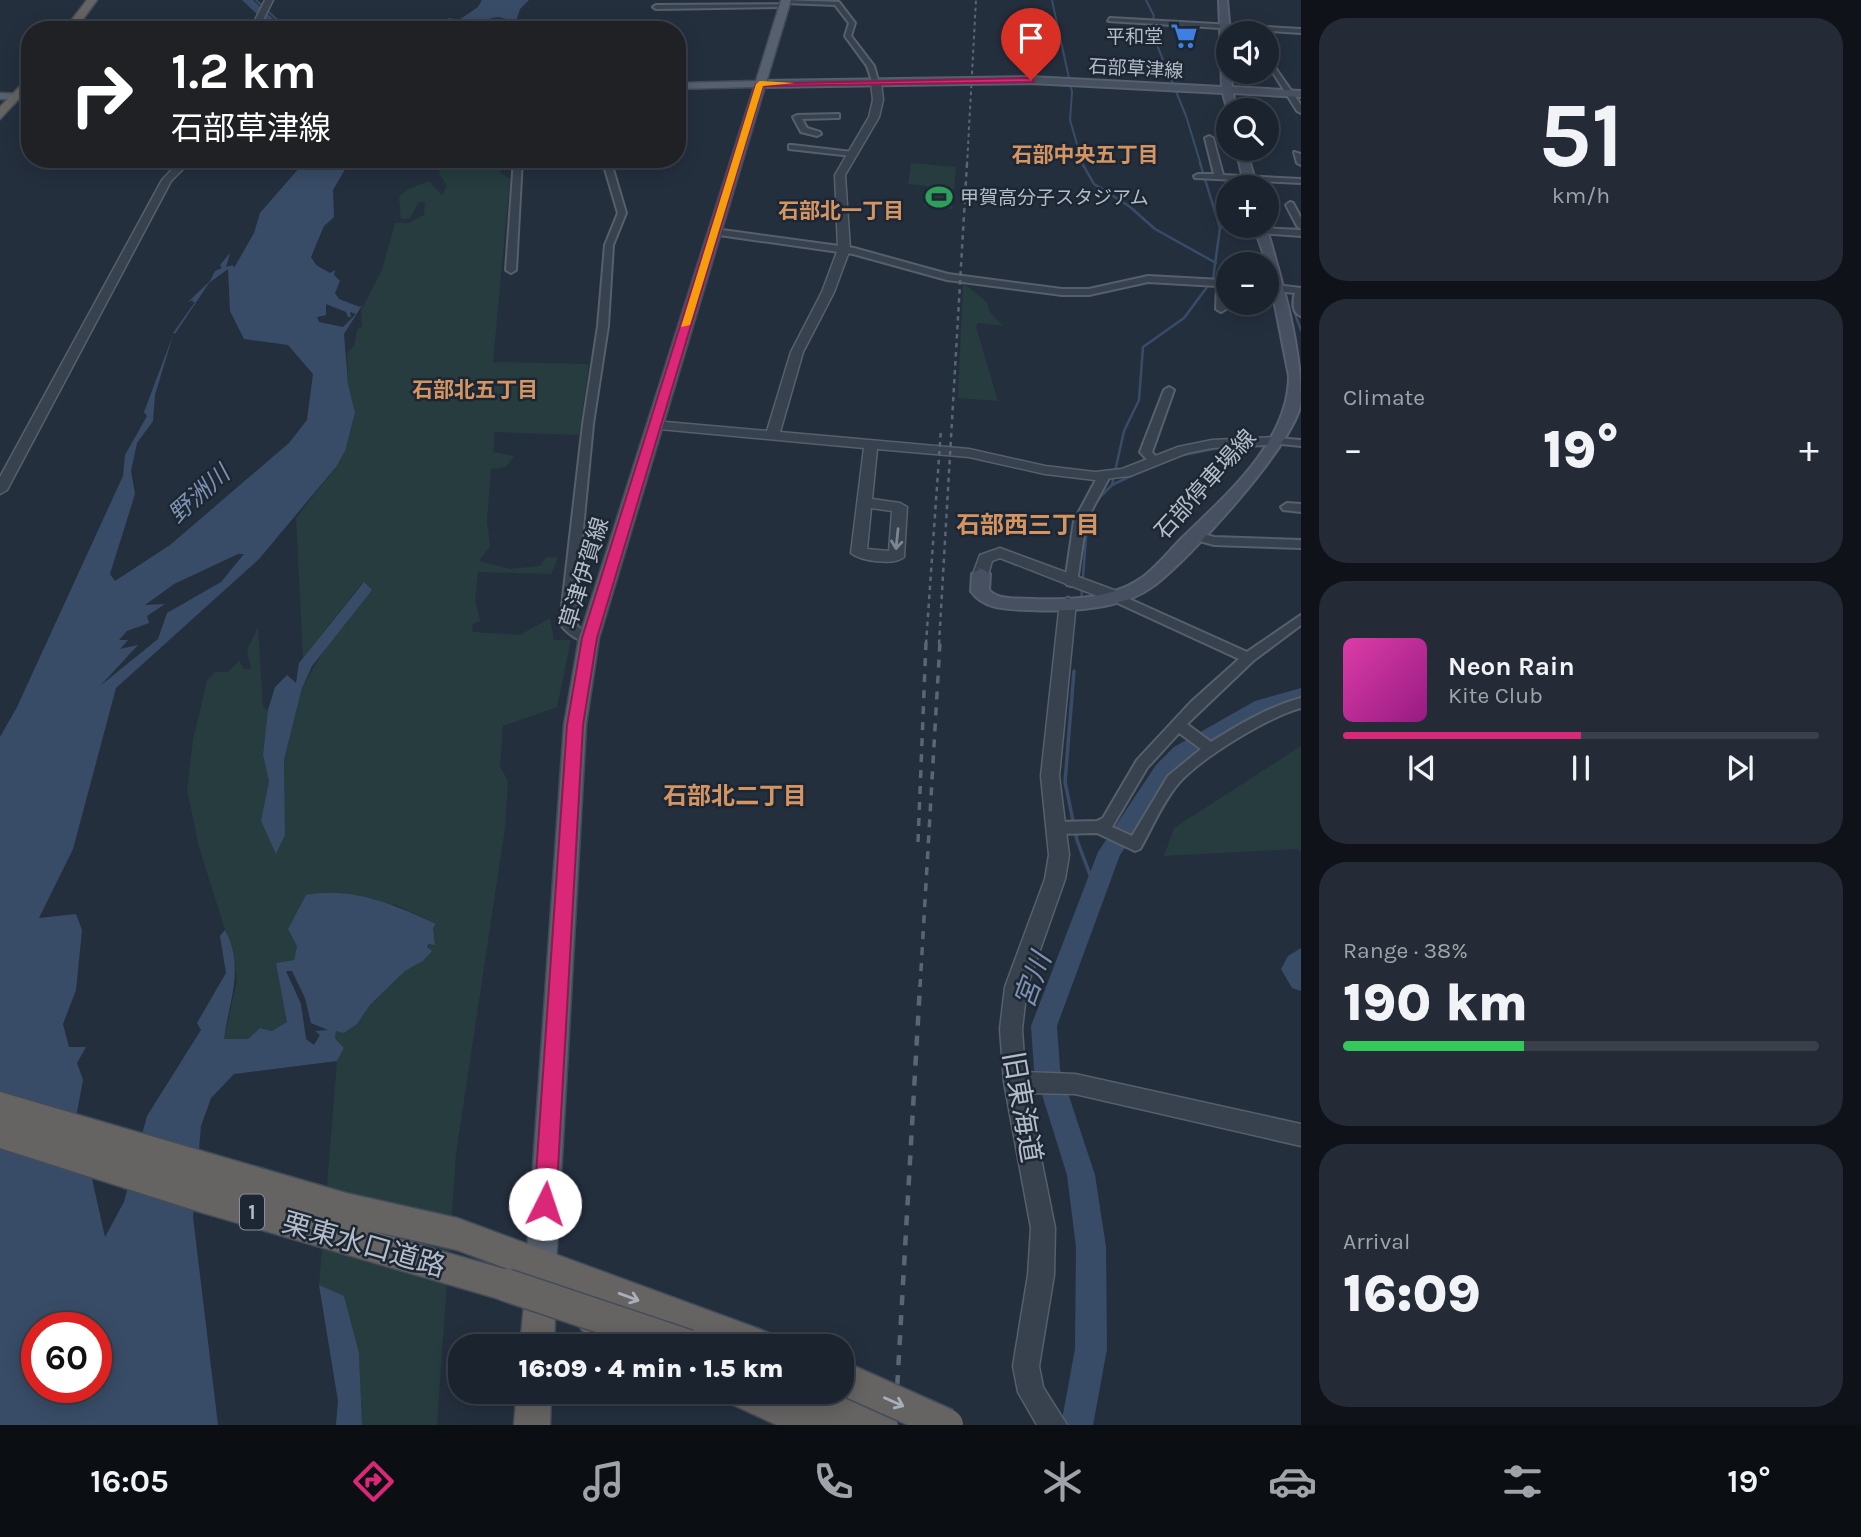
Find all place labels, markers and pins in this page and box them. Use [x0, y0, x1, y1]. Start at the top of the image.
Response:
pin [1001, 8, 1061, 80]
supermarket icon: 平和堂 [1169, 21, 1199, 51]
place label: 平和堂 [1106, 26, 1163, 48]
sports icon: 甲賀高分子スタジアム [924, 182, 954, 212]
place label: 甲賀高分子スタジアム [960, 187, 1149, 209]

